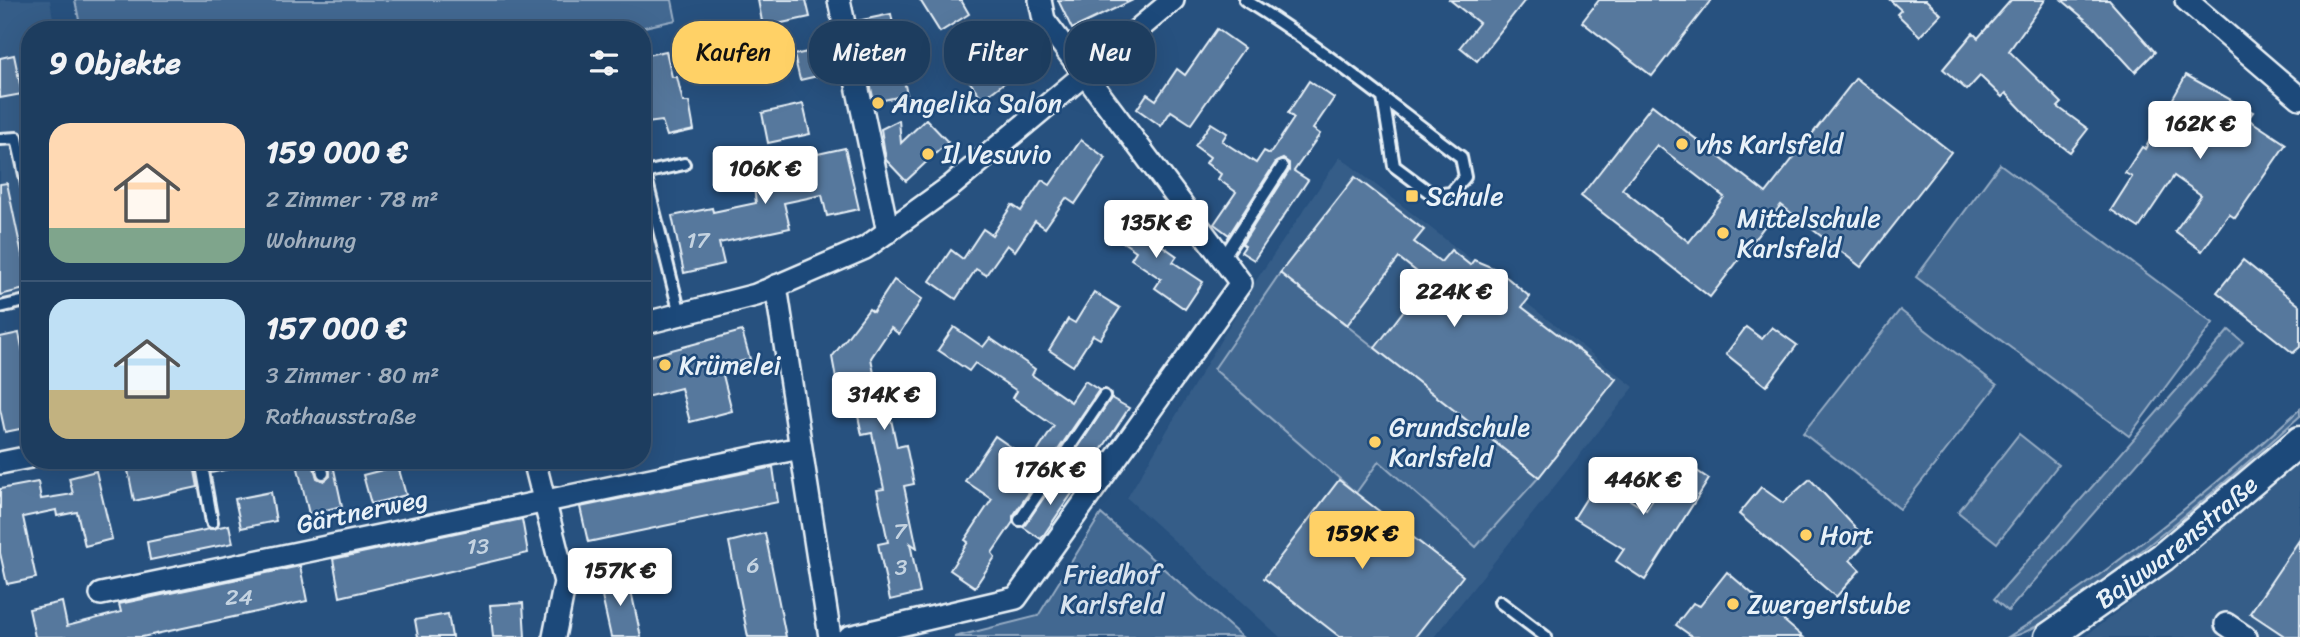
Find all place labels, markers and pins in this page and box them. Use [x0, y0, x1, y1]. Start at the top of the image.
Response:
place label: Angelika Salon [891, 80, 1062, 126]
marker: Angelika Salon [870, 95, 886, 111]
pin: 162K € [2143, 102, 2257, 161]
place label: vhs Karlsfeld [1696, 121, 1845, 167]
place label: Il Vesuvio [941, 131, 1052, 177]
marker: vhs Karlsfeld [1674, 136, 1690, 152]
pin: 106K € [708, 146, 822, 206]
marker: Il Vesuvio [920, 146, 936, 162]
place label: Schule [1426, 173, 1504, 219]
marker: Schule [1404, 188, 1420, 204]
place label: Mittelschule Karlsfeld [1737, 195, 1881, 271]
pin: 135K € [1099, 201, 1213, 260]
marker: Mittelschule Karlsfeld [1715, 225, 1731, 241]
pin: 224K € [1397, 270, 1511, 329]
place label: Krümelei [679, 342, 782, 388]
marker: Krümelei [657, 357, 673, 373]
pin: 314K € [827, 372, 941, 432]
place label: Grundschule Karlsfeld [1389, 404, 1530, 480]
marker: Grundschule Karlsfeld [1367, 434, 1383, 450]
pin: 176K € [993, 448, 1107, 507]
pin: 446K € [1586, 458, 1700, 517]
pin: 159K € [1305, 512, 1419, 571]
place label: Hort [1820, 512, 1874, 558]
marker: Hort [1798, 527, 1814, 543]
pin: 157K € [563, 548, 677, 608]
place label: Zwergerlstube [1747, 581, 1911, 627]
marker: Zwergerlstube [1725, 596, 1741, 612]

